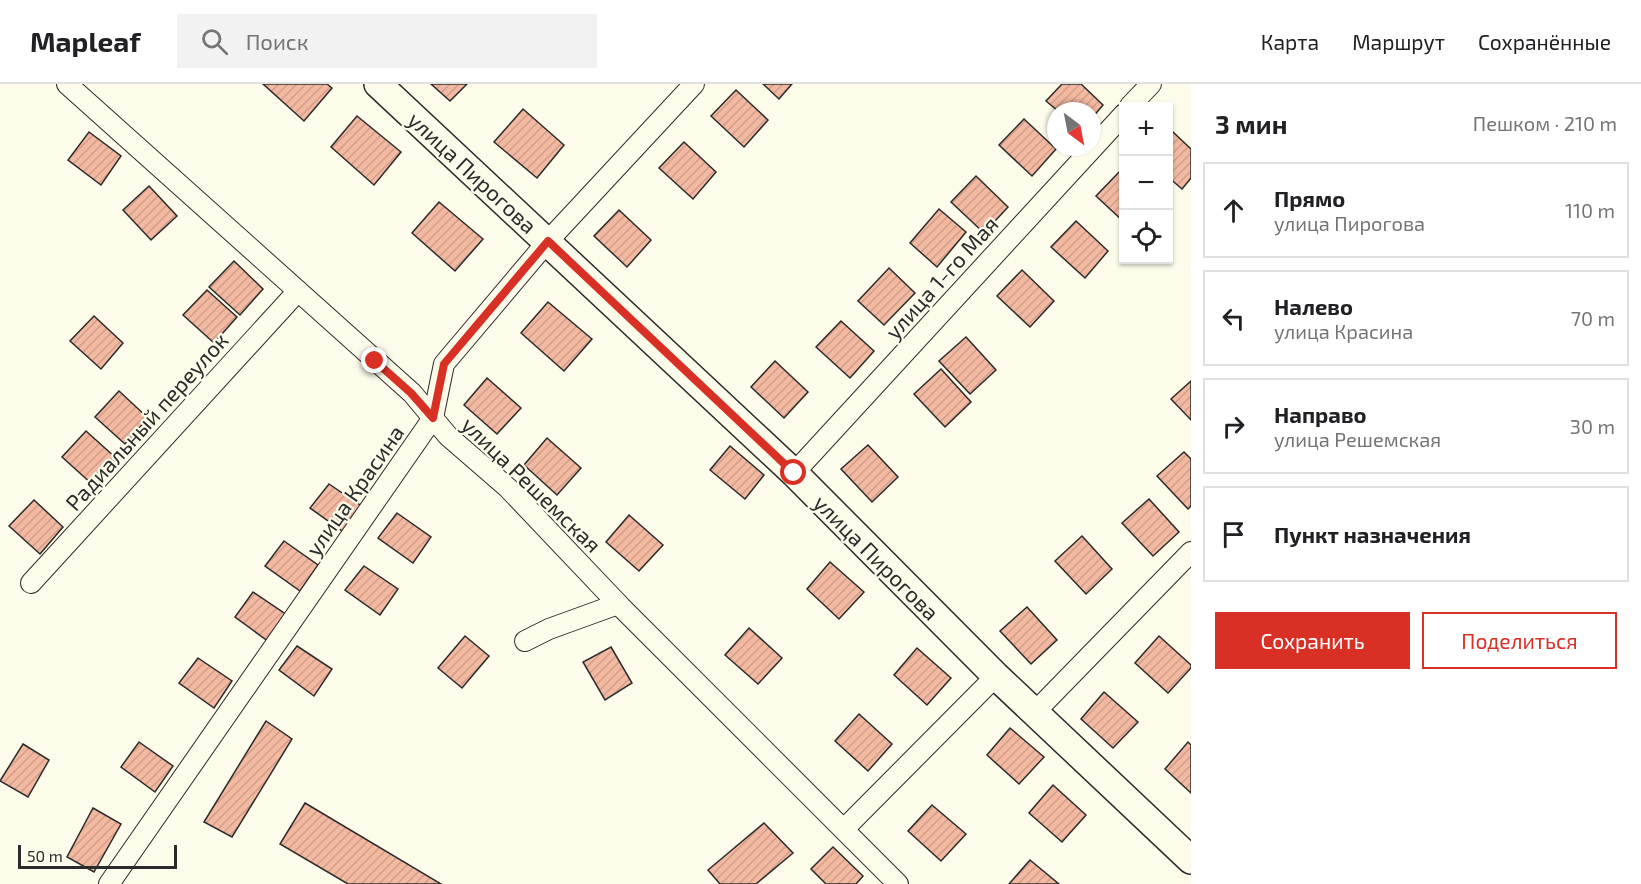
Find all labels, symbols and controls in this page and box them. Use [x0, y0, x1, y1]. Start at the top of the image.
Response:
search box [177, 14, 597, 68]
text: Mapleaf [30, 24, 141, 58]
icon: search [198, 25, 231, 58]
text: Поиск [246, 28, 308, 54]
text: Карта [1261, 29, 1319, 54]
text: Маршрут [1352, 29, 1445, 54]
text: Сохранённые [1478, 29, 1611, 54]
north arrow [1047, 102, 1101, 156]
map controls [1119, 102, 1173, 264]
button: + [1119, 102, 1173, 156]
street label: улица Пирогова [403, 106, 543, 239]
text: 3 мин [1215, 108, 1287, 139]
text: Пешком · 210 m [1473, 111, 1617, 135]
button: − [1119, 156, 1173, 210]
text: Прямо [1274, 185, 1345, 211]
icon: ahead [1217, 194, 1250, 227]
text: 110 m [1565, 198, 1615, 222]
street label: улица 1-го Мая [879, 210, 1004, 344]
button: locate [1119, 210, 1173, 264]
text: улица Пирогова [1274, 211, 1425, 235]
text: Налево [1274, 293, 1353, 319]
icon: left [1217, 302, 1250, 335]
text: 70 m [1571, 306, 1615, 330]
text: улица Красина [1274, 319, 1413, 343]
street label: Радиальный переулок [59, 327, 234, 516]
route end [361, 347, 387, 373]
text: Направо [1274, 401, 1367, 427]
icon: right [1217, 410, 1250, 443]
street label: улица Решемская [456, 411, 607, 558]
text: 30 m [1570, 414, 1615, 438]
street label: улица Красина [299, 420, 409, 561]
text: улица Решемская [1274, 427, 1441, 451]
route start [780, 459, 806, 485]
street label: улица Пирогова [808, 489, 945, 626]
icon: arrive [1217, 518, 1250, 551]
text: Пункт назначения [1274, 521, 1471, 547]
button: Сохранить [1215, 612, 1410, 669]
button: Поделиться [1422, 612, 1617, 669]
scale bar [18, 842, 177, 870]
text: 50 m [27, 846, 63, 865]

